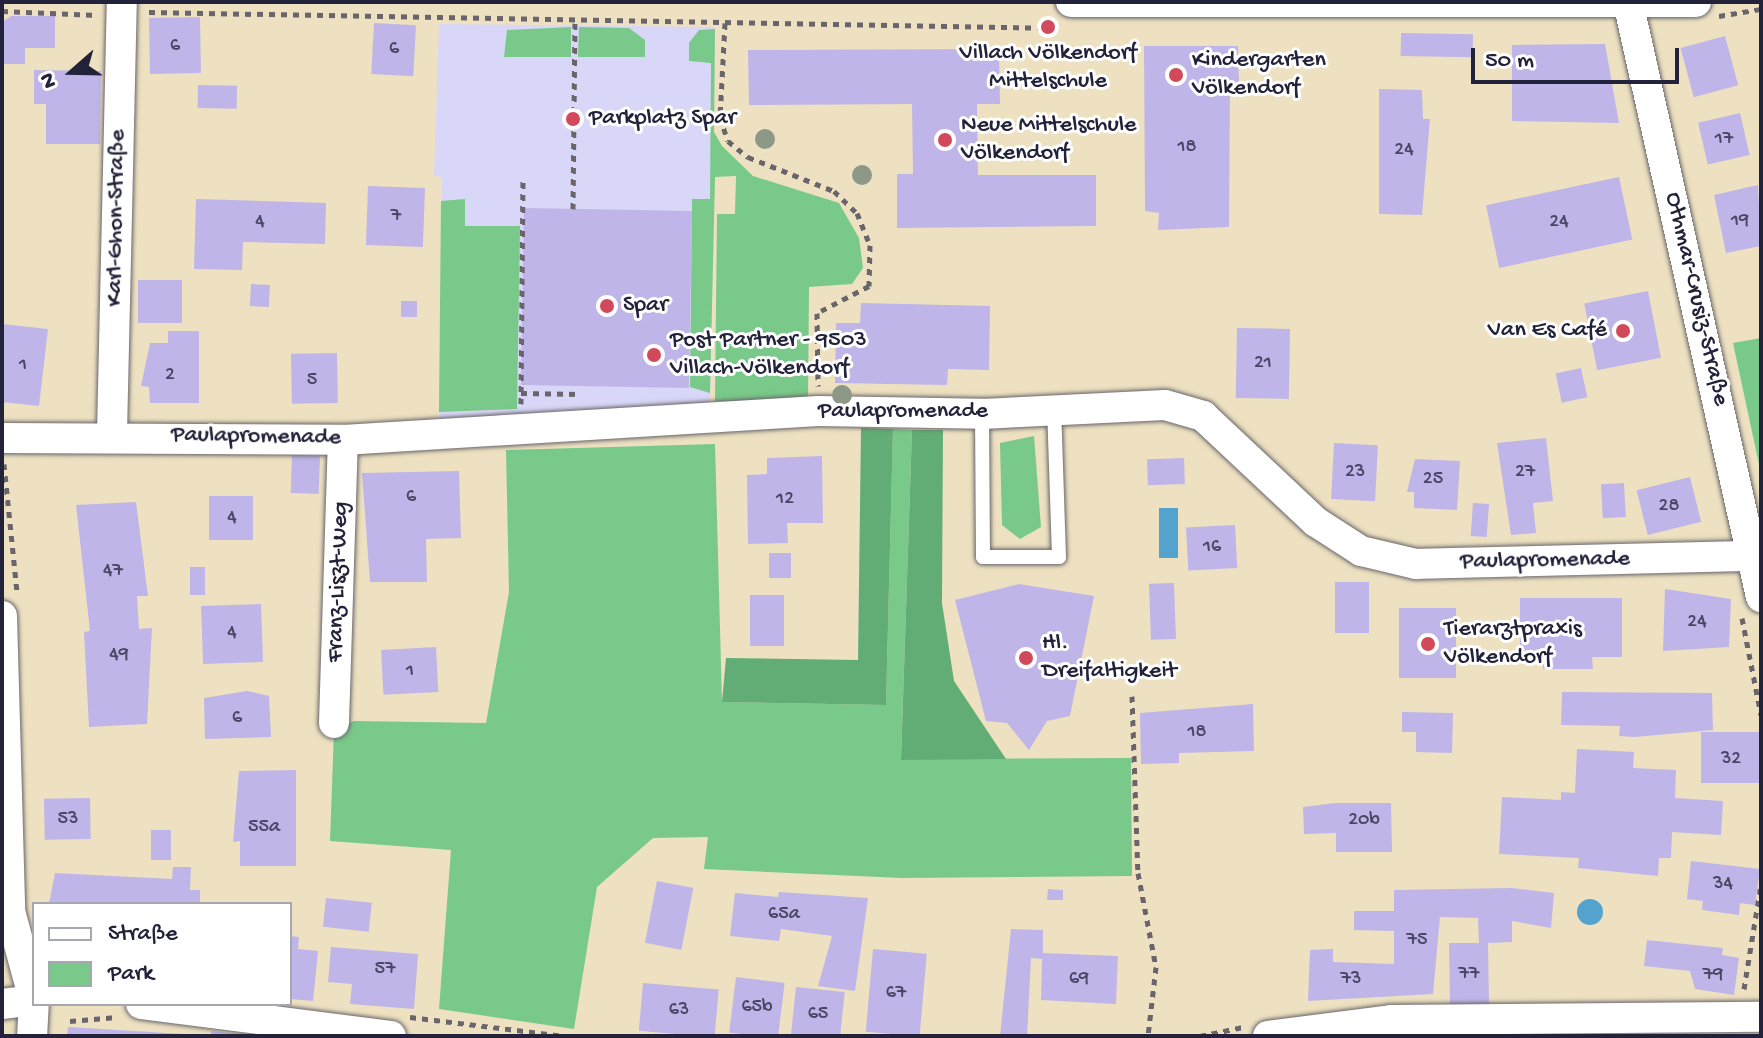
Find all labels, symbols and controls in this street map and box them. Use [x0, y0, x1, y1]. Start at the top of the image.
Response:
marker: Villach Völkendorf Mittelschule [1039, 18, 1057, 36]
north arrow [32, 32, 112, 112]
scale bar [1475, 32, 1683, 82]
house number: 6 [170, 34, 180, 58]
house number: 6 [389, 37, 399, 61]
place label: Villach Völkendorf Mittelschule [959, 40, 1137, 96]
place label: Kindergarten Völkendorf [1192, 47, 1326, 103]
text: 50 m [1485, 47, 1534, 76]
marker: Kindergarten Völkendorf [1167, 66, 1185, 84]
text: N [35, 69, 64, 91]
place label: Parkplatz Spar [589, 105, 736, 133]
marker: Parkplatz Spar [564, 110, 582, 128]
place label: Neue Mittelschule Völkendorf [961, 112, 1136, 168]
house number: 17 [1715, 127, 1733, 151]
street label: Karl-Ghon-Straße [101, 129, 133, 307]
marker: Neue Mittelschule Völkendorf [936, 131, 954, 149]
house number: 18 [1177, 135, 1197, 159]
house number: 24 [1394, 138, 1414, 162]
street label: Othmar-Crusiz-Straße [1657, 189, 1735, 409]
house number: 7 [391, 204, 401, 228]
house number: 19 [1731, 209, 1749, 233]
house number: 4 [255, 210, 265, 234]
house number: 24 [1549, 210, 1569, 234]
place label: Spar [623, 292, 668, 320]
marker: Spar [598, 297, 616, 315]
place label: Van Es Café [1488, 317, 1607, 345]
marker: Van Es Café [1614, 322, 1632, 340]
place label: Post Partner - 9503 Villach-Völkendorf [670, 327, 867, 383]
marker: Post Partner - 9503 Villach-Völkendorf [645, 346, 663, 364]
house number: 21 [1254, 351, 1272, 375]
house number: 1 [19, 353, 27, 377]
house number: 2 [165, 363, 175, 387]
house number: 5 [307, 368, 317, 392]
street label: Paulapromenade [818, 398, 988, 426]
street label: Paulapromenade [171, 421, 341, 453]
house number: 23 [1345, 460, 1365, 484]
house number: 27 [1515, 460, 1535, 484]
house number: 25 [1423, 467, 1443, 491]
house number: 6 [406, 485, 416, 509]
house number: 12 [776, 487, 794, 511]
house number: 28 [1659, 494, 1679, 518]
street label: Franz-Liszt-Weg [322, 501, 356, 663]
house number: 4 [227, 506, 237, 530]
house number: 16 [1203, 535, 1221, 559]
street label: Paulapromenade [1460, 545, 1630, 577]
house number: 47 [103, 559, 123, 583]
house number: 24 [1687, 610, 1707, 634]
place label: Tierarztpraxis Völkendorf [1444, 616, 1582, 672]
house number: 4 [227, 621, 237, 645]
place label: Hl. Dreifaltigkeit [1042, 630, 1176, 686]
marker: Tierarztpraxis Völkendorf [1419, 635, 1437, 653]
house number: 49 [109, 643, 129, 667]
marker: Hl. Dreifaltigkeit [1017, 649, 1035, 667]
house number: 1 [406, 659, 414, 683]
house number: 6 [232, 706, 242, 730]
house number: 18 [1187, 720, 1207, 744]
house number: 32 [1721, 747, 1741, 771]
house number: 53 [58, 807, 78, 831]
house number: 20b [1348, 808, 1380, 832]
house number: 55a [248, 815, 280, 839]
house number: 34 [1713, 872, 1733, 896]
legend [32, 902, 292, 1006]
house number: 65a [768, 902, 800, 926]
text: Straße [108, 920, 178, 949]
house number: 75 [1407, 928, 1427, 952]
house number: 57 [375, 957, 395, 981]
text: Park [108, 960, 154, 989]
house number: 77 [1459, 962, 1479, 986]
house number: 79 [1703, 963, 1723, 987]
house number: 69 [1069, 967, 1089, 991]
house number: 73 [1341, 967, 1361, 991]
house number: 67 [886, 981, 906, 1005]
house number: 65b [741, 995, 773, 1019]
house number: 63 [669, 998, 689, 1022]
house number: 65 [808, 1002, 828, 1026]

